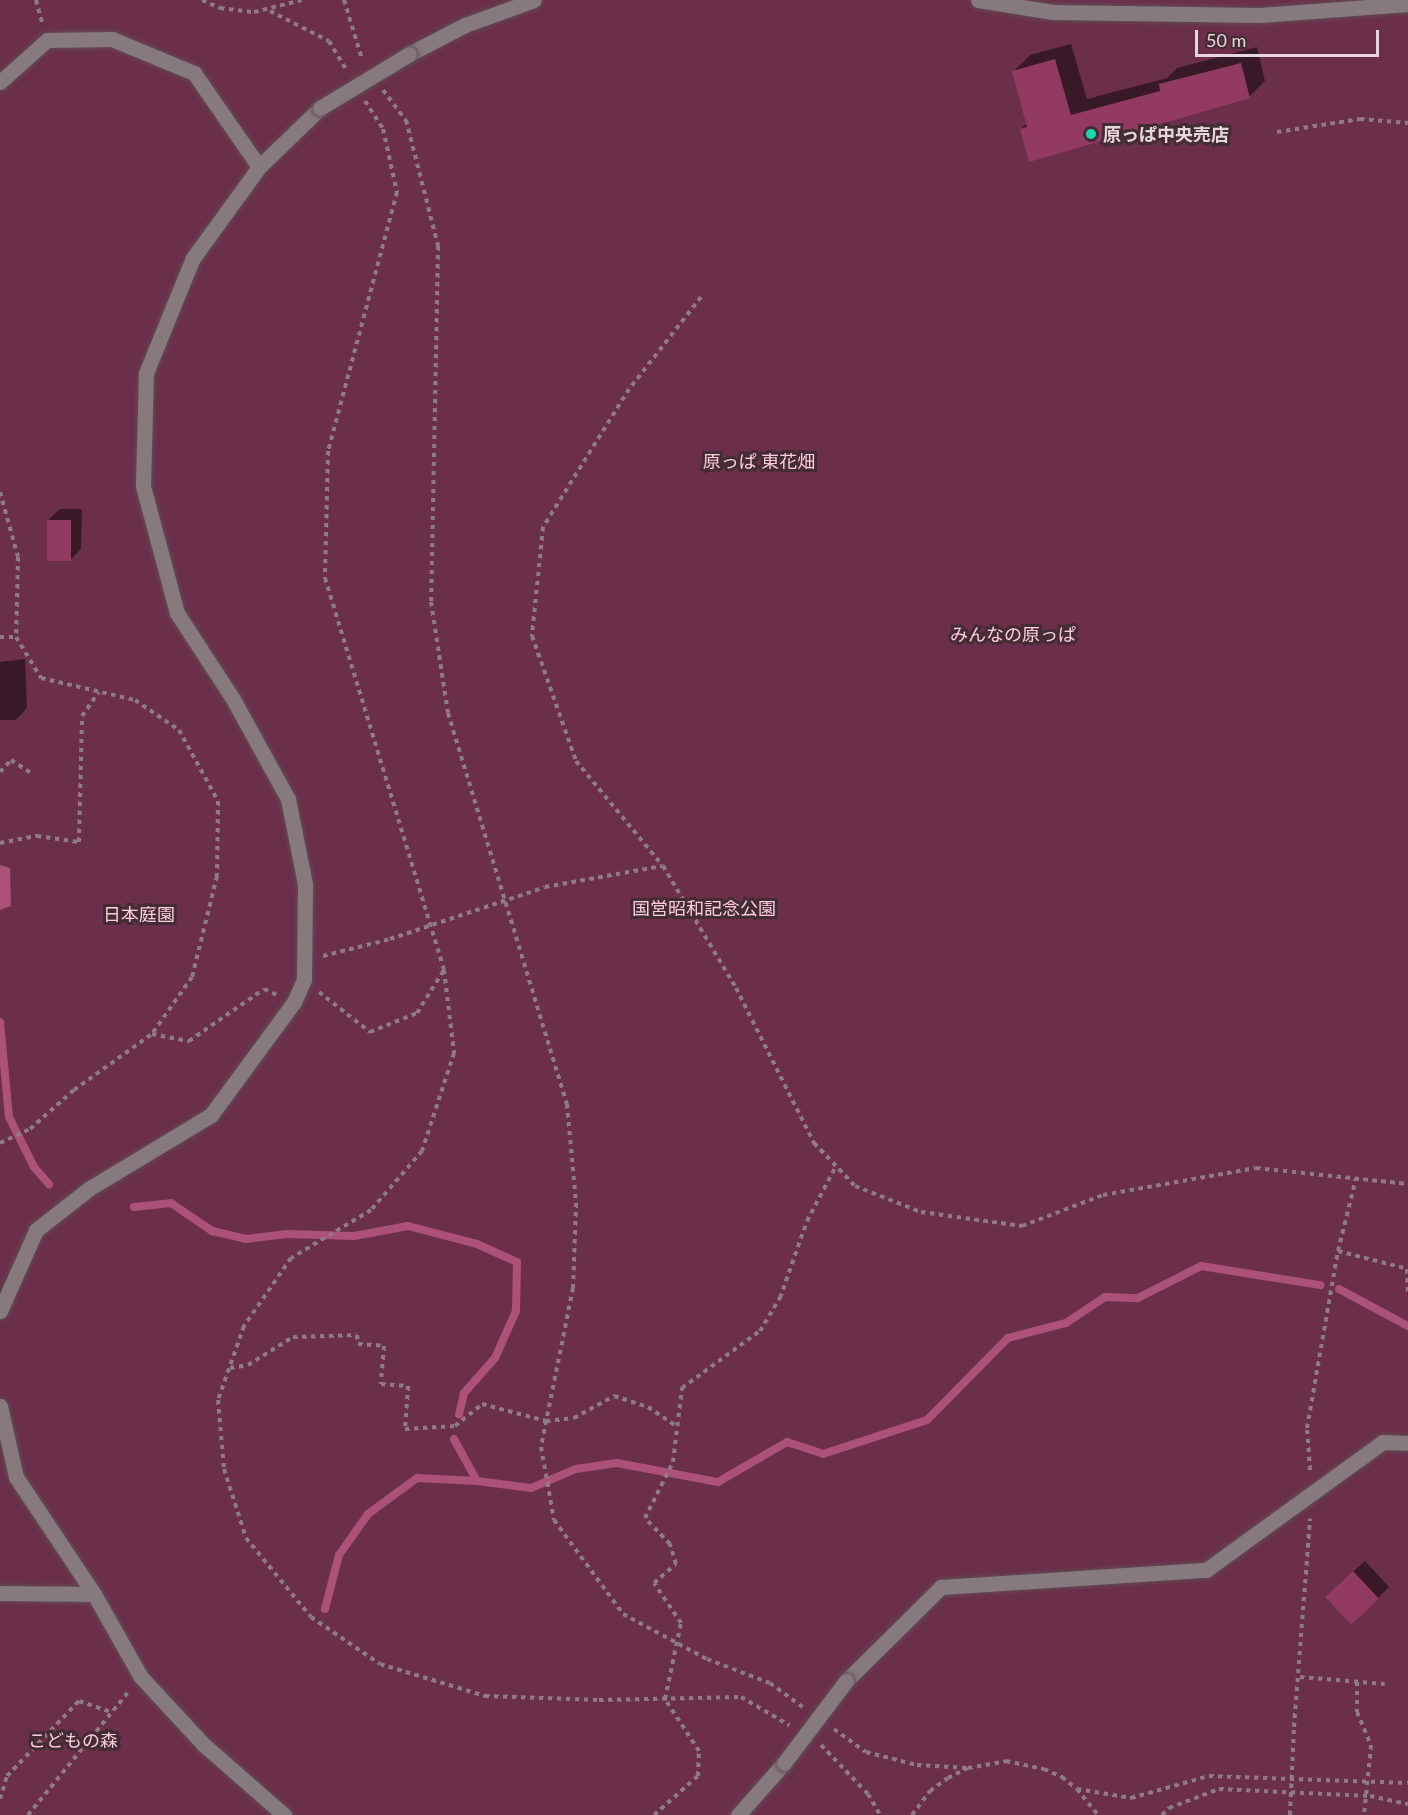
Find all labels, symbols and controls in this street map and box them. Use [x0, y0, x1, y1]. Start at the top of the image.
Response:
scale bar [1198, 18, 1382, 56]
text: 50 m [1206, 29, 1246, 51]
place label: 原っぱ中央売店 [1103, 123, 1229, 145]
marker: 原っぱ中央売店 [1084, 127, 1098, 141]
park label: 原っぱ 東花畑 [703, 450, 815, 472]
park label: みんなの原っぱ [950, 623, 1076, 645]
park label: 国営昭和記念公園 [632, 897, 776, 919]
park label: 日本庭園 [103, 903, 175, 925]
park label: こどもの森 [28, 1729, 118, 1751]

